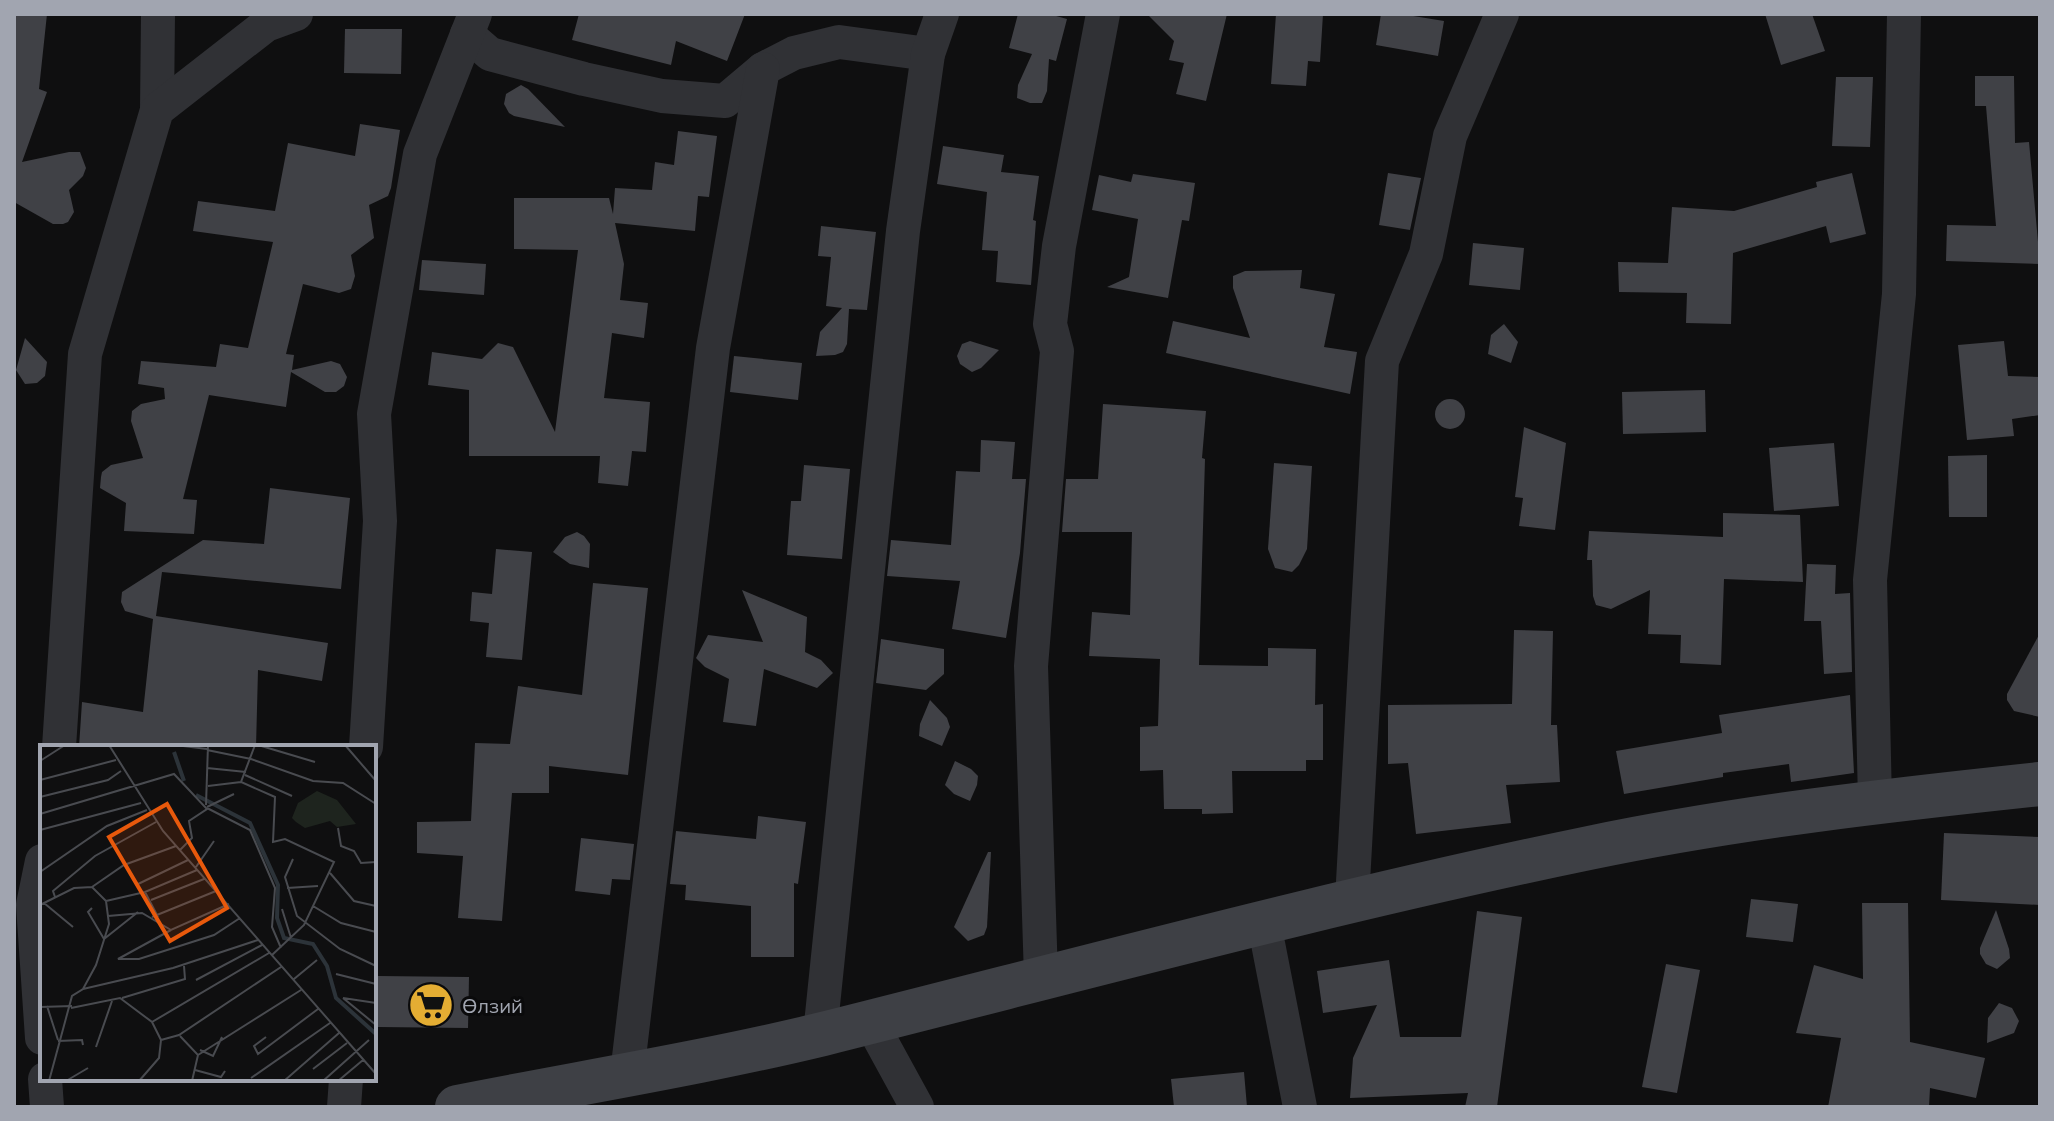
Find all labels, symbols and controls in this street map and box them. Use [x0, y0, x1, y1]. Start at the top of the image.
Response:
inset map [40, 745, 376, 1081]
supermarket icon: Өлзий [407, 981, 455, 1029]
place label: Өлзий [462, 993, 523, 1018]

